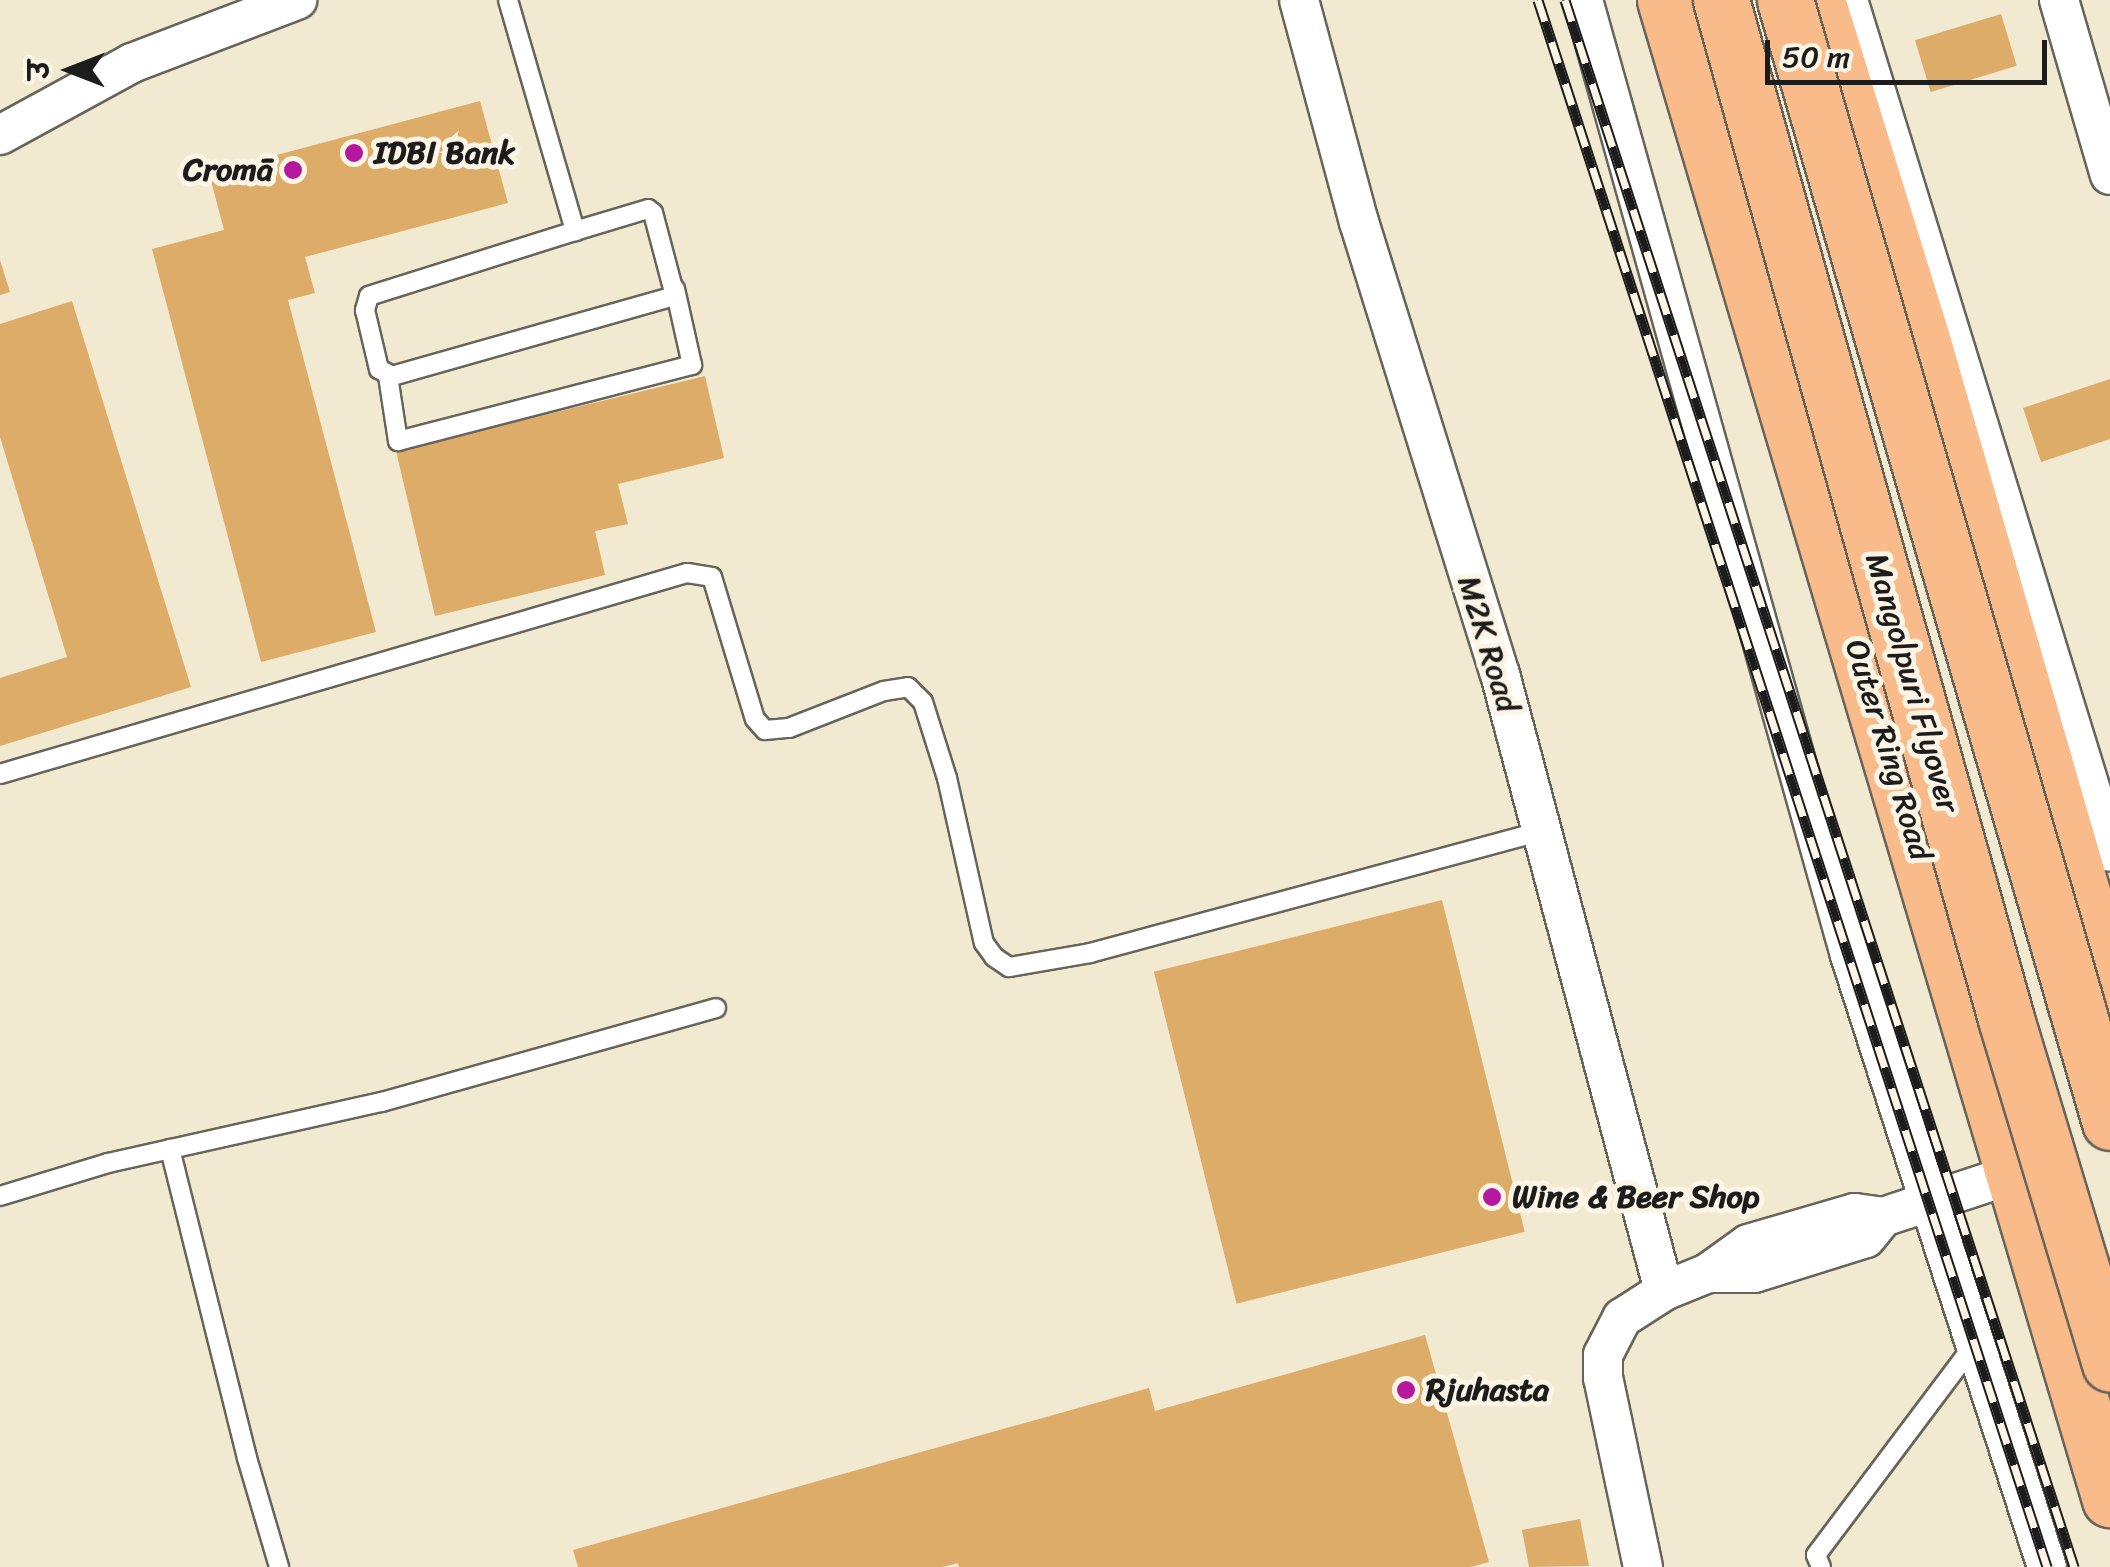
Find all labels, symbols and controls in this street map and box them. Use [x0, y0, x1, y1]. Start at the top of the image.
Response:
north arrow [20, 20, 120, 120]
scale bar [1770, 20, 2052, 82]
text: 50 m [1782, 30, 1850, 84]
text: उ [15, 61, 64, 79]
place label: IDBI Bank [374, 134, 515, 172]
marker: IDBI Bank [343, 142, 365, 164]
place label: Cromā [183, 151, 273, 189]
marker: Cromā [282, 159, 304, 181]
street label: Mangolpuri Flyover [1856, 548, 1968, 818]
street label: M2K Road [1449, 571, 1527, 717]
street label: Outer Ring Road [1836, 635, 1940, 865]
place label: Wine & Beer Shop [1512, 1178, 1761, 1216]
marker: Wine & Beer Shop [1481, 1186, 1503, 1208]
place label: Rjuhasta [1426, 1371, 1549, 1409]
marker: Rjuhasta [1395, 1379, 1417, 1401]

